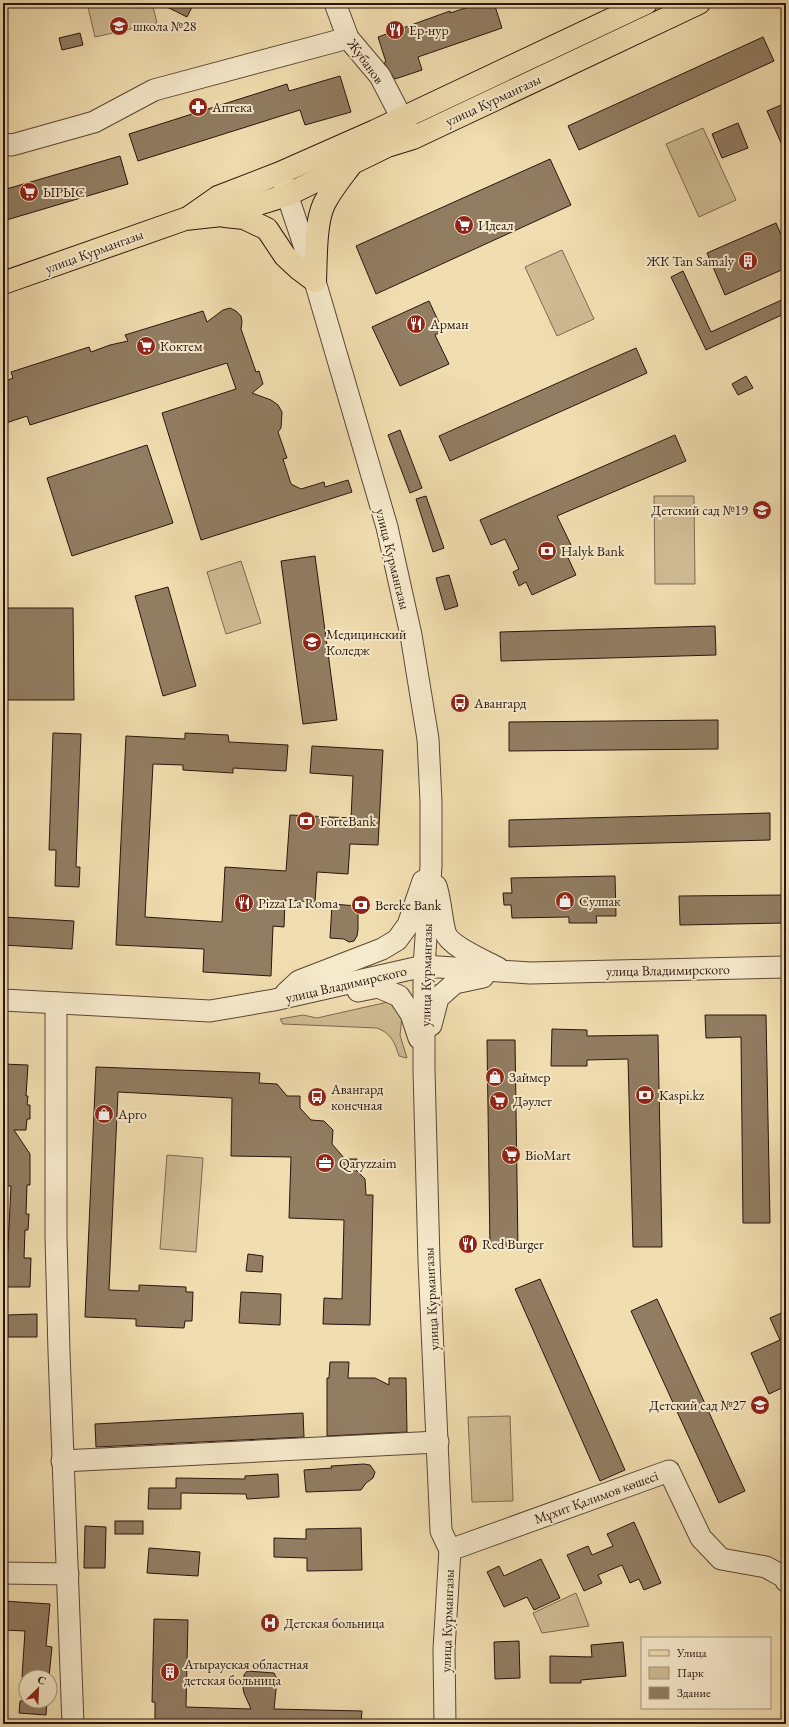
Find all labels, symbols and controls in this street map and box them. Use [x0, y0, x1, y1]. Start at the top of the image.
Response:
school or university icon: школа №28 [108, 15, 130, 37]
place label: школа №28 [133, 17, 197, 35]
restaurant icon: Ер-нур [384, 19, 406, 41]
place label: Ер-нур [409, 21, 449, 39]
street label: Жубанов [343, 34, 388, 87]
street label: улица Курмангазы [442, 70, 544, 130]
pharmacy icon: Аптека [187, 96, 209, 118]
place label: Аптека [211, 98, 252, 116]
supermarket icon: ЫРЫС [18, 181, 40, 203]
place label: ЫРЫС [43, 183, 85, 201]
supermarket icon: Идеал [453, 214, 475, 236]
place label: Идеал [478, 216, 514, 234]
street label: улица Курмангазы [42, 225, 146, 277]
building icon: ЖК Tan Samaly [737, 250, 759, 272]
place label: ЖК Tan Samaly [645, 252, 735, 270]
restaurant icon: Арман [405, 313, 427, 335]
place label: Арман [429, 315, 468, 333]
supermarket icon: Коктем [135, 335, 157, 357]
place label: Коктем [160, 337, 203, 355]
school or university icon: Детский сад №19 [751, 499, 773, 521]
place label: Детский сад №19 [651, 501, 748, 519]
street label: улица Курмангазы [372, 507, 414, 612]
bank icon: Halyk Bank [536, 540, 558, 562]
place label: Halyk Bank [561, 542, 625, 560]
place label: Медицинский Коледж [326, 625, 407, 659]
school or university icon: Медицинский Коледж [301, 631, 323, 653]
bus stop icon: Авангард [449, 692, 471, 714]
place label: Авангард [473, 694, 527, 712]
bank icon: ForteBank [295, 810, 317, 832]
place label: ForteBank [320, 812, 376, 830]
shop icon: Сулпак [554, 890, 576, 912]
restaurant icon: Pizza La Roma [233, 892, 255, 914]
place label: Сулпак [579, 892, 621, 910]
place label: Pizza La Roma [258, 894, 338, 912]
bank icon: Bereke Bank [350, 894, 372, 916]
place label: Bereke Bank [375, 896, 442, 914]
street label: улица Курмангазы [416, 923, 436, 1027]
street label: улица Владимирского [606, 960, 730, 980]
street label: улица Владимирского [284, 961, 408, 1007]
shop icon: Займер [484, 1066, 506, 1088]
place label: Займер [509, 1068, 551, 1086]
place label: Авангард конечная [330, 1080, 384, 1114]
bank icon: Kaspi.kz [634, 1084, 656, 1106]
bus stop icon: Авангард конечная [306, 1086, 328, 1108]
place label: Kaspi.kz [659, 1086, 705, 1104]
supermarket icon: Дәулет [488, 1090, 510, 1112]
place label: Дәулет [513, 1092, 552, 1110]
shop icon: Арго [93, 1103, 115, 1125]
place label: Арго [117, 1105, 147, 1123]
supermarket icon: BioMart [500, 1144, 522, 1166]
place label: BioMart [525, 1146, 571, 1164]
office icon: Qaryzzaim [314, 1152, 336, 1174]
place label: Qaryzzaim [339, 1154, 397, 1172]
restaurant icon: Red Burger [457, 1233, 479, 1255]
place label: Red Burger [482, 1235, 544, 1253]
street label: улица Курмангазы [419, 1246, 443, 1351]
school or university icon: Детский сад №27 [749, 1394, 771, 1416]
place label: Детский сад №27 [649, 1396, 746, 1414]
street label: Мұхит Қалимов көшесі [531, 1466, 661, 1528]
street label: улица Курмангазы [436, 1569, 458, 1673]
hospital icon: Детская больница [259, 1612, 281, 1634]
place label: Детская больница [284, 1614, 385, 1632]
legend [641, 1637, 771, 1709]
text: Улица [676, 1645, 707, 1661]
place label: Атырауская областная детская больница [183, 1655, 308, 1689]
building icon: Атырауская областная детская больница [159, 1661, 181, 1683]
text: Парк [677, 1665, 704, 1681]
north arrow [18, 1669, 58, 1709]
text: С [36, 1672, 49, 1688]
text: Здание [677, 1685, 711, 1701]

